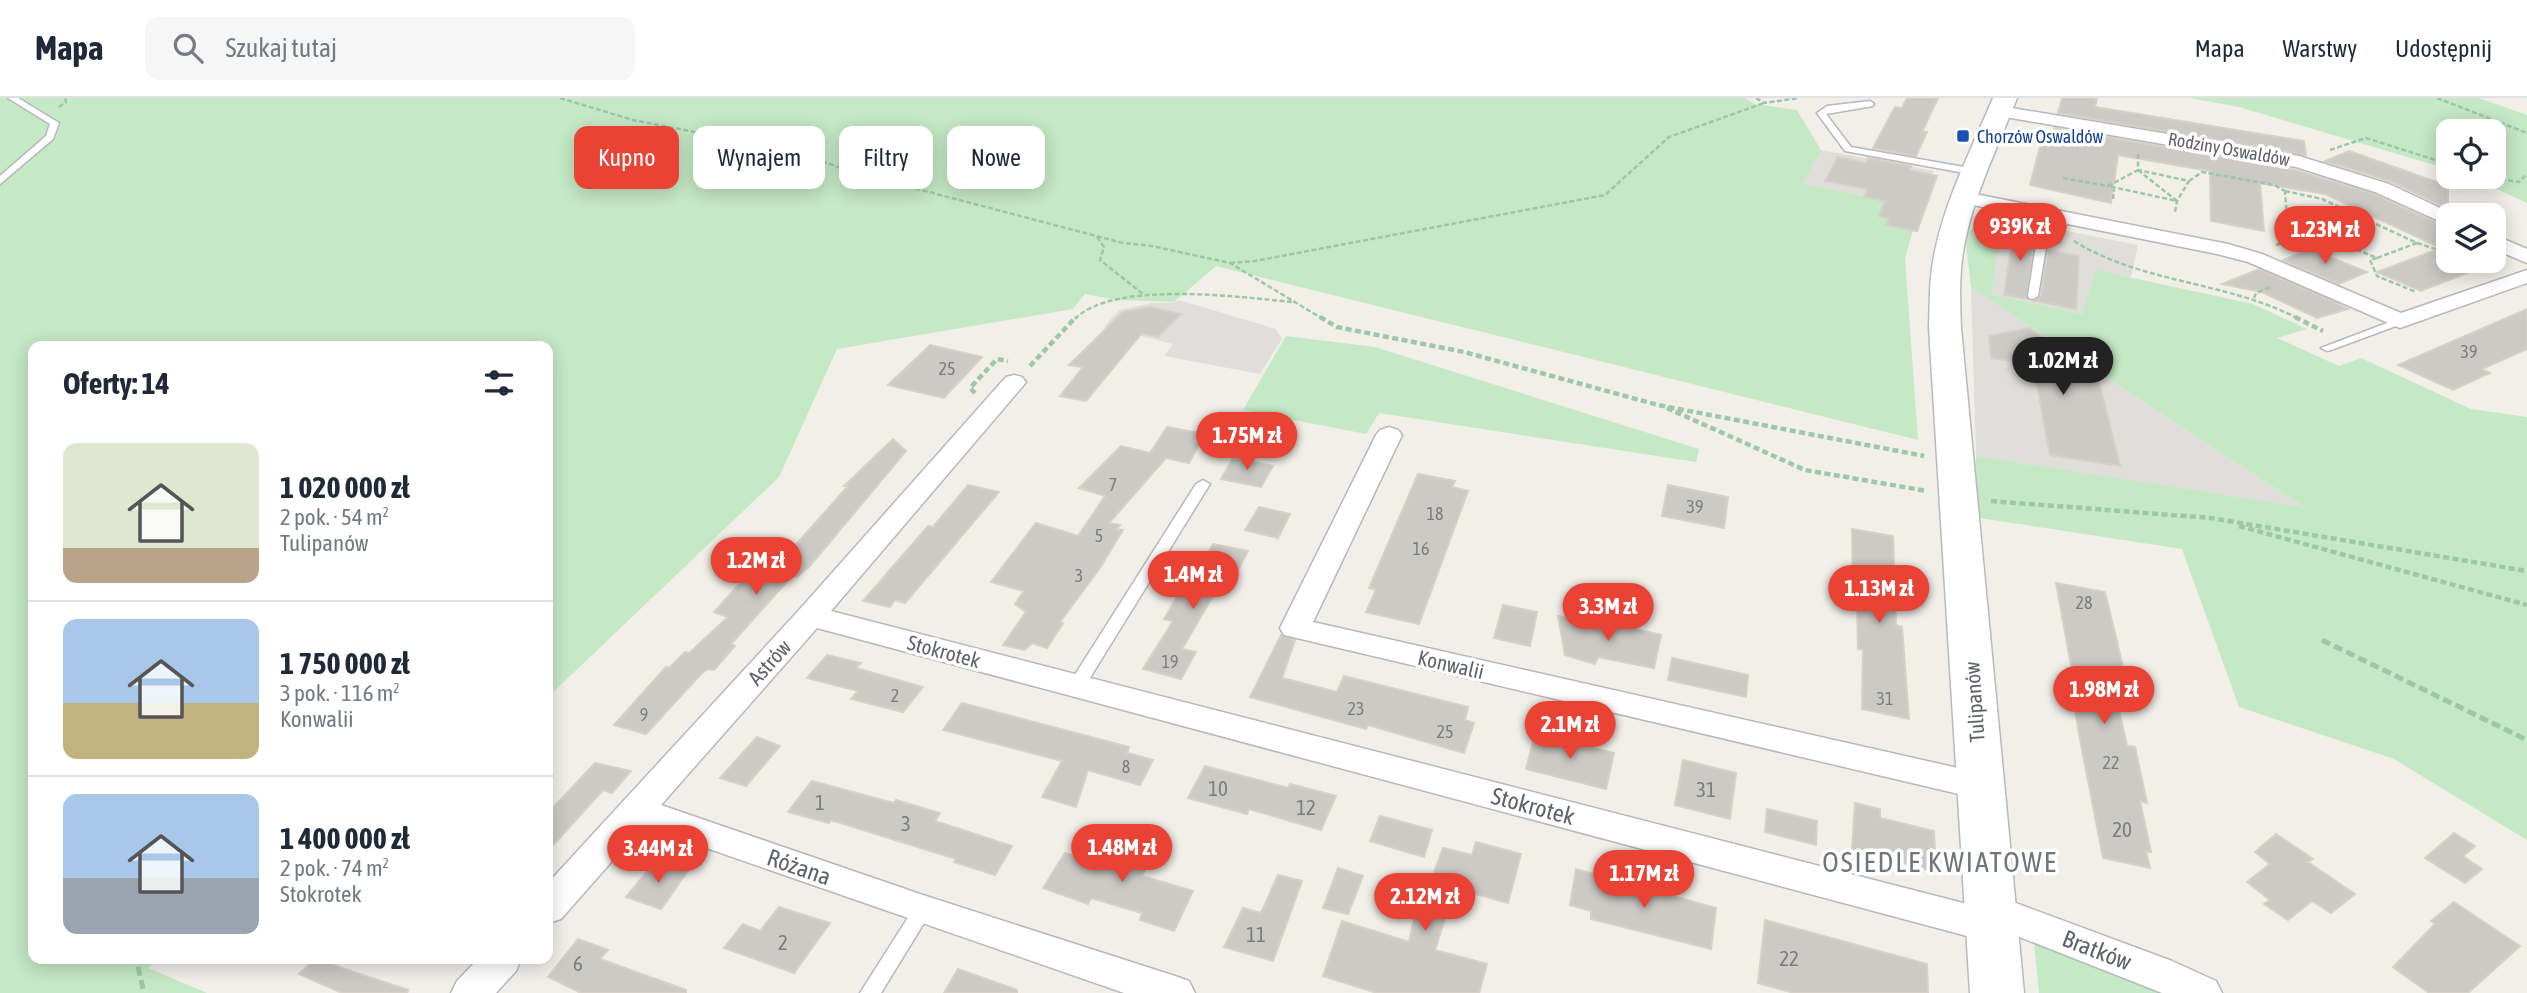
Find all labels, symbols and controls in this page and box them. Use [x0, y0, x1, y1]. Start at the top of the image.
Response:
search box [145, 17, 635, 80]
text: Mapa [35, 29, 103, 67]
icon: search [169, 29, 207, 67]
text: Szukaj tutaj [225, 33, 337, 63]
text: Mapa [2195, 35, 2245, 62]
text: Warstwy [2283, 35, 2357, 62]
text: Udostępnij [2395, 35, 2492, 62]
map controls [2436, 119, 2506, 273]
button: locate [2436, 119, 2506, 189]
chip: Kupno [574, 126, 679, 189]
chip: Wynajem [693, 126, 825, 189]
chip: Filtry [839, 126, 933, 189]
chip: Nowe [947, 126, 1045, 189]
place label: Chorzów Oswaldów [1977, 126, 2104, 147]
marker: Chorzów Oswaldów [1955, 128, 1971, 144]
street label: Rodziny Oswaldów [2167, 128, 2292, 170]
button: layers [2436, 203, 2506, 273]
pin: 939K zł [1955, 204, 2085, 263]
pin: 1.23M zł [2253, 206, 2397, 266]
text: 939K zł [1989, 213, 2051, 239]
text: 1.23M zł [2290, 216, 2360, 242]
pin: 1.02M zł [1991, 338, 2135, 397]
house number: 39 [2461, 341, 2477, 362]
text: 1.02M zł [2028, 347, 2098, 373]
house number: 25 [939, 358, 955, 379]
icon: filters [480, 364, 518, 402]
text: Oferty: 14 [63, 366, 170, 400]
pin: 1.75M zł [1175, 412, 1319, 472]
text: 1.75M zł [1212, 422, 1282, 448]
text: 1 020 000 zł [280, 470, 410, 504]
icon: home [119, 471, 203, 555]
house number: 7 [1109, 474, 1117, 495]
house number: 39 [1687, 496, 1703, 517]
house number: 18 [1427, 503, 1443, 524]
text: 2 pok. · 54 m² [280, 504, 389, 530]
house number: 5 [1095, 525, 1103, 546]
text: Tulipanów [280, 530, 369, 556]
pin: 1.2M zł [691, 538, 821, 597]
house number: 16 [1413, 538, 1429, 559]
text: 1.2M zł [727, 547, 785, 573]
pin: 1.4M zł [1128, 552, 1258, 611]
text: 1.4M zł [1164, 561, 1222, 587]
house number: 3 [1075, 565, 1083, 586]
pin: 1.13M zł [1807, 566, 1951, 625]
text: 1.13M zł [1844, 575, 1914, 601]
pin: 3.3M zł [1543, 584, 1673, 643]
house number: 28 [2076, 592, 2092, 613]
text: 3.3M zł [1579, 593, 1637, 619]
street label: Stokrotek [905, 630, 983, 672]
street label: Astrów [743, 634, 796, 689]
street label: Konwalii [1416, 645, 1486, 683]
text: 1 750 000 zł [280, 646, 410, 680]
icon: home [119, 647, 203, 731]
house number: 19 [1162, 651, 1178, 672]
street label: Tulipanów [1959, 660, 1989, 743]
pin: 1.98M zł [2032, 666, 2176, 726]
text: 1.98M zł [2069, 676, 2139, 702]
text: 3 pok. · 116 m² [280, 680, 400, 706]
house number: 2 [891, 685, 899, 706]
house number: 31 [1877, 688, 1893, 709]
house number: 23 [1348, 698, 1364, 719]
pin: 2.1M zł [1505, 702, 1635, 761]
house number: 9 [640, 704, 648, 725]
text: Konwalii [280, 706, 354, 732]
text: 2.1M zł [1541, 711, 1599, 737]
house number: 25 [1437, 721, 1453, 742]
house number: 22 [2103, 752, 2119, 773]
house number: 8 [1122, 756, 1130, 777]
house number: 10 [1208, 776, 1228, 800]
house number: 31 [1696, 777, 1716, 801]
street label: Stokrotek [1488, 782, 1578, 830]
house number: 1 [815, 790, 825, 814]
house number: 12 [1296, 795, 1316, 819]
house number: 3 [901, 811, 911, 835]
house number: 20 [2112, 817, 2132, 841]
text: 1 400 000 zł [280, 821, 410, 855]
icon: home [119, 822, 203, 906]
pin: 1.48M zł [1050, 824, 1194, 884]
pin: 3.44M zł [586, 826, 730, 885]
text: 1.48M zł [1087, 834, 1157, 860]
text: 3.44M zł [623, 835, 693, 861]
street label: Różana [764, 844, 834, 890]
district label: OSIEDLE KWIATOWE [1822, 846, 2058, 878]
pin: 1.17M zł [1572, 850, 1716, 910]
text: 2 pok. · 74 m² [280, 855, 389, 881]
text: 1.17M zł [1609, 860, 1679, 886]
pin: 2.12M zł [1353, 874, 1497, 933]
text: Stokrotek [280, 881, 362, 907]
text: 2.12M zł [1390, 883, 1460, 909]
house number: 11 [1246, 922, 1266, 946]
street label: Bratków [2059, 925, 2135, 975]
house number: 2 [778, 930, 788, 954]
house number: 22 [1779, 946, 1799, 970]
house number: 6 [573, 951, 583, 975]

